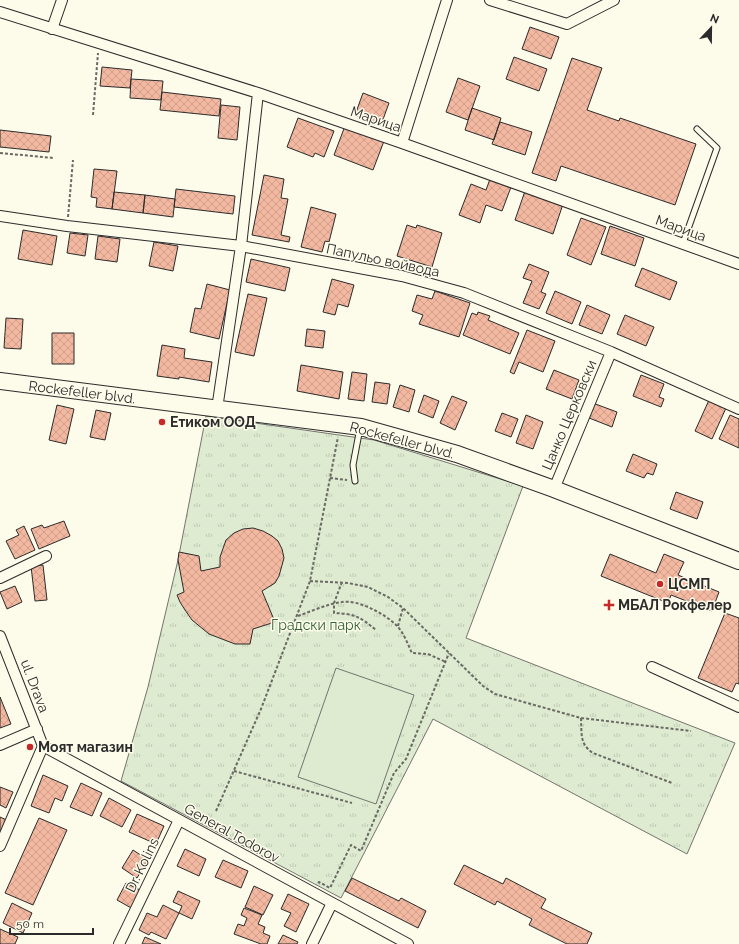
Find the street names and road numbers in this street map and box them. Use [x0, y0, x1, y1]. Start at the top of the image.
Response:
street label: Марица [349, 103, 403, 135]
street label: Марица [654, 211, 708, 245]
street label: Папульо войвода [325, 240, 441, 280]
street label: Цанко Церковски [539, 358, 599, 472]
street label: Rockefeller blvd. [28, 378, 136, 406]
street label: Rockefeller blvd. [348, 418, 456, 462]
street label: ul. Drava [18, 657, 52, 715]
street label: General Todorov [182, 800, 283, 866]
street label: Dr. Kolins [122, 835, 162, 895]

